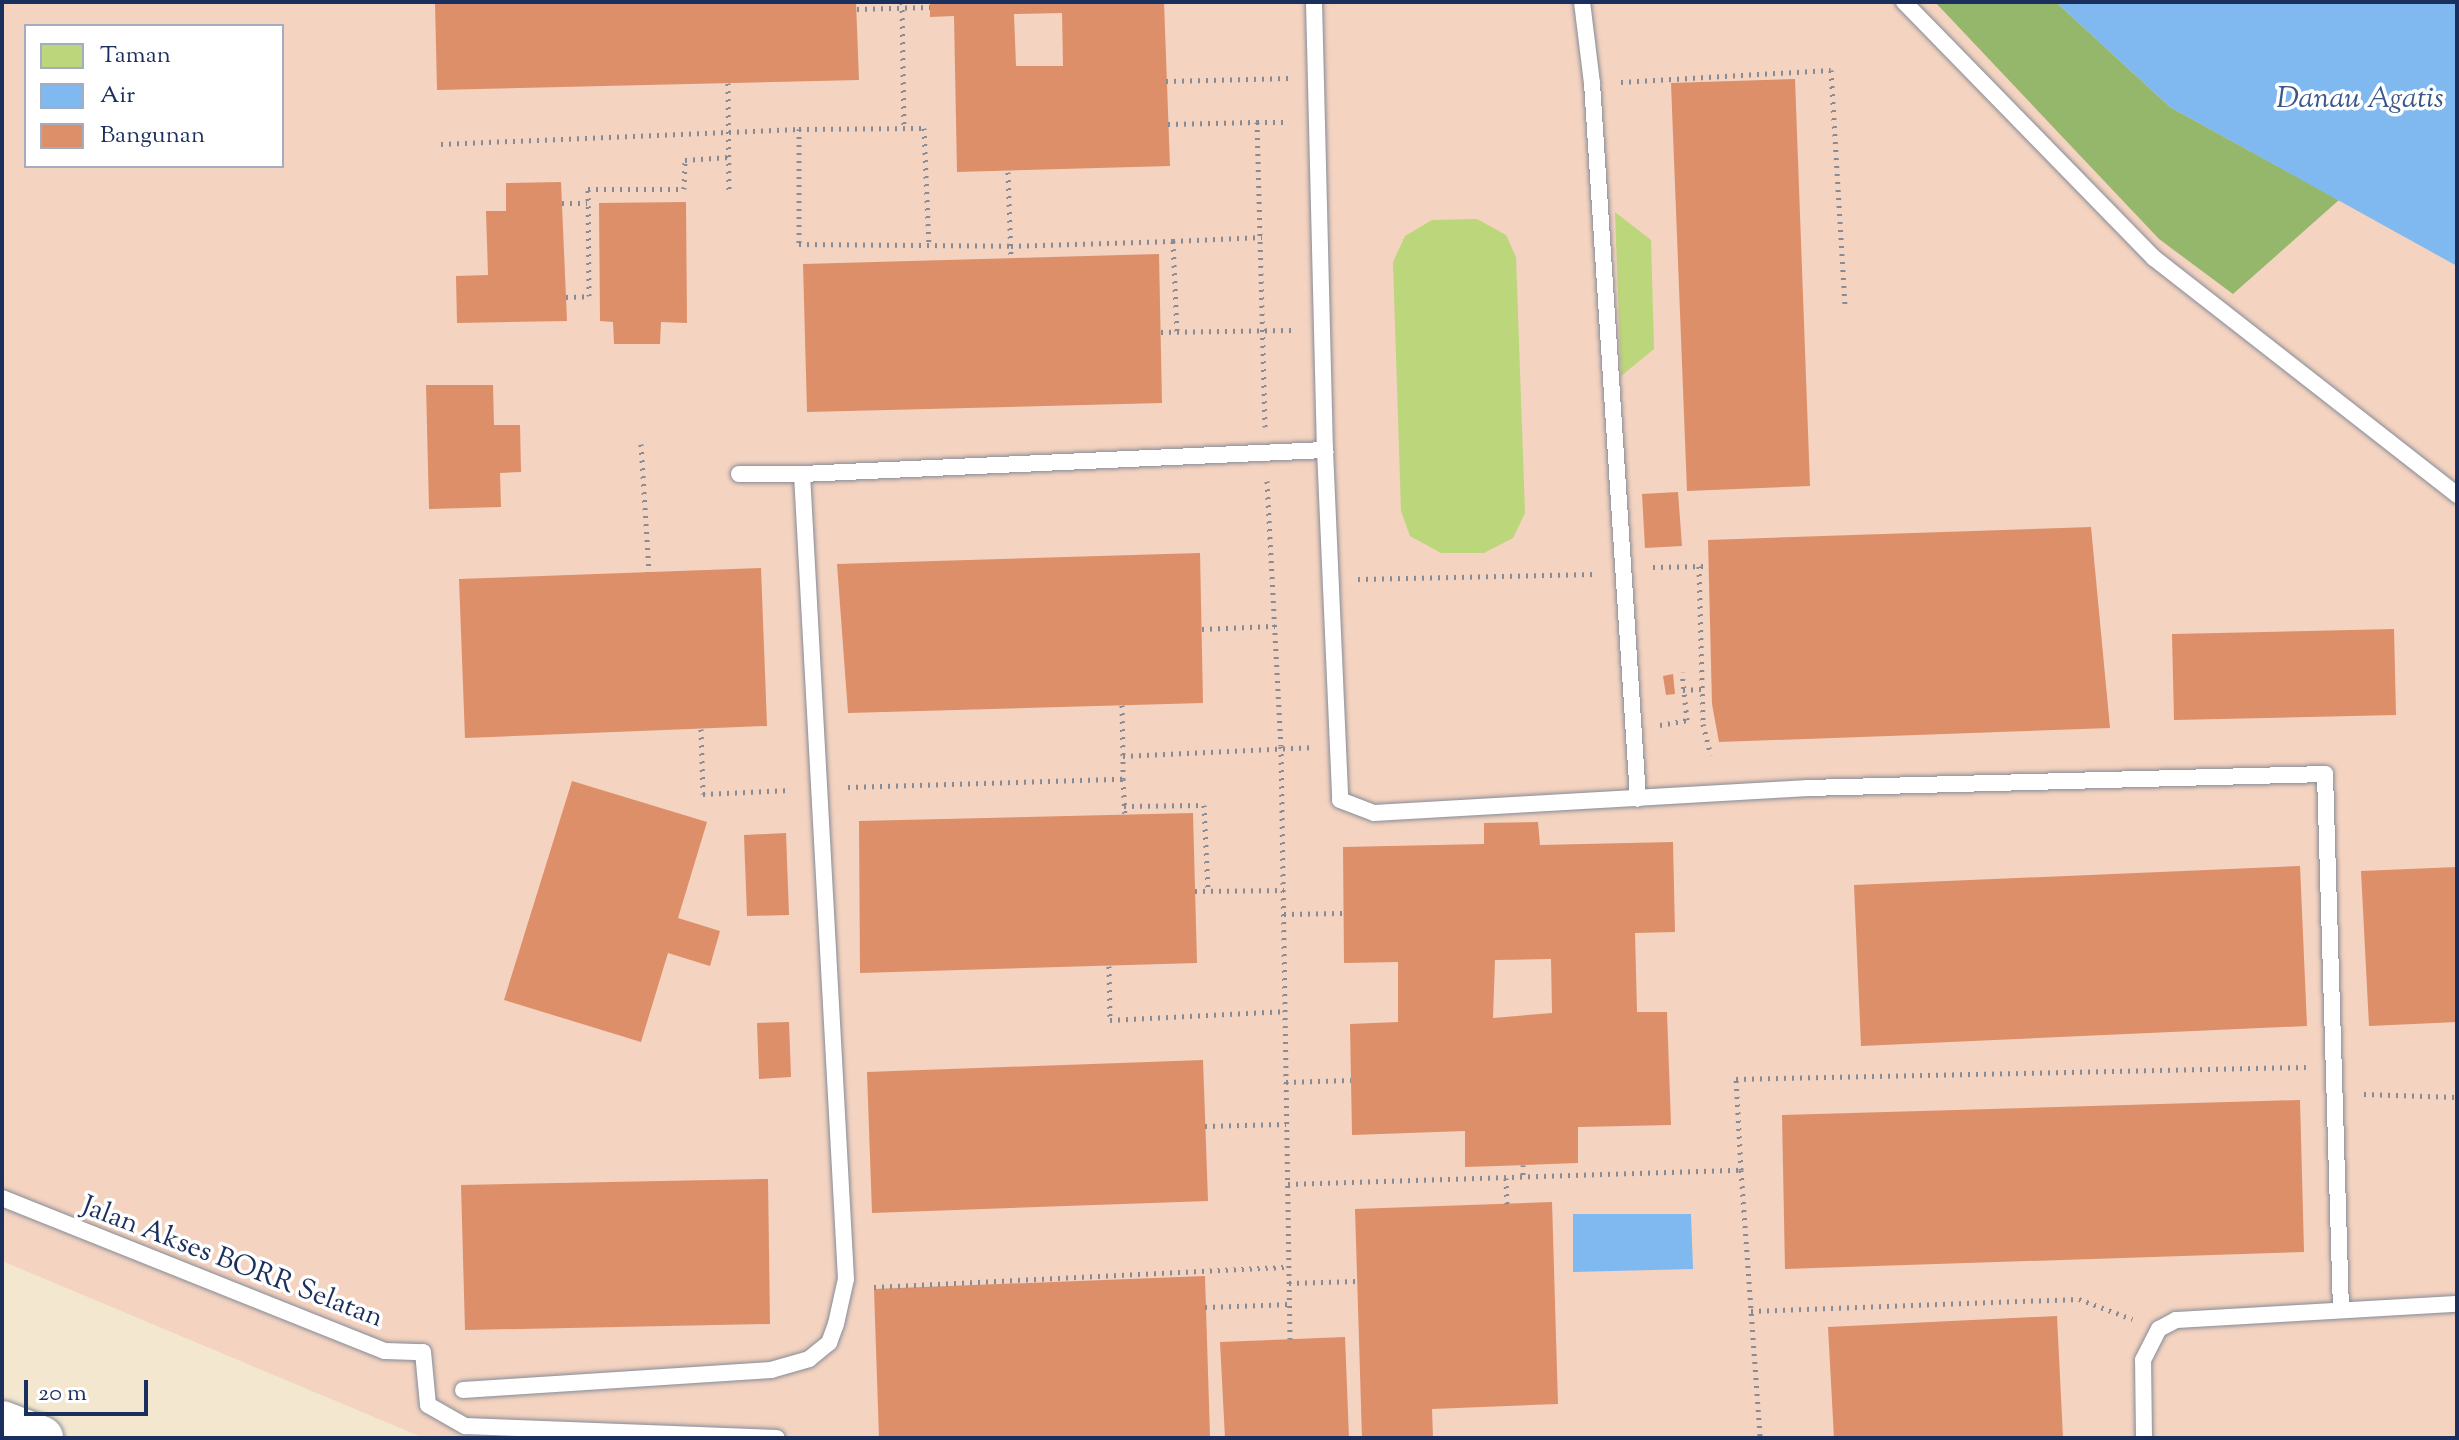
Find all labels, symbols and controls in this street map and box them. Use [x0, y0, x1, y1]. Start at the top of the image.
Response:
legend [24, 24, 284, 168]
text: Taman [100, 39, 171, 73]
text: Air [100, 79, 135, 113]
water label: Danau Agatis [2276, 82, 2444, 118]
text: Bangunan [100, 119, 205, 153]
street label: Jalan Akses BORR Selatan [77, 1190, 387, 1336]
scale bar [28, 1364, 152, 1414]
text: 20 m [38, 1377, 87, 1411]

